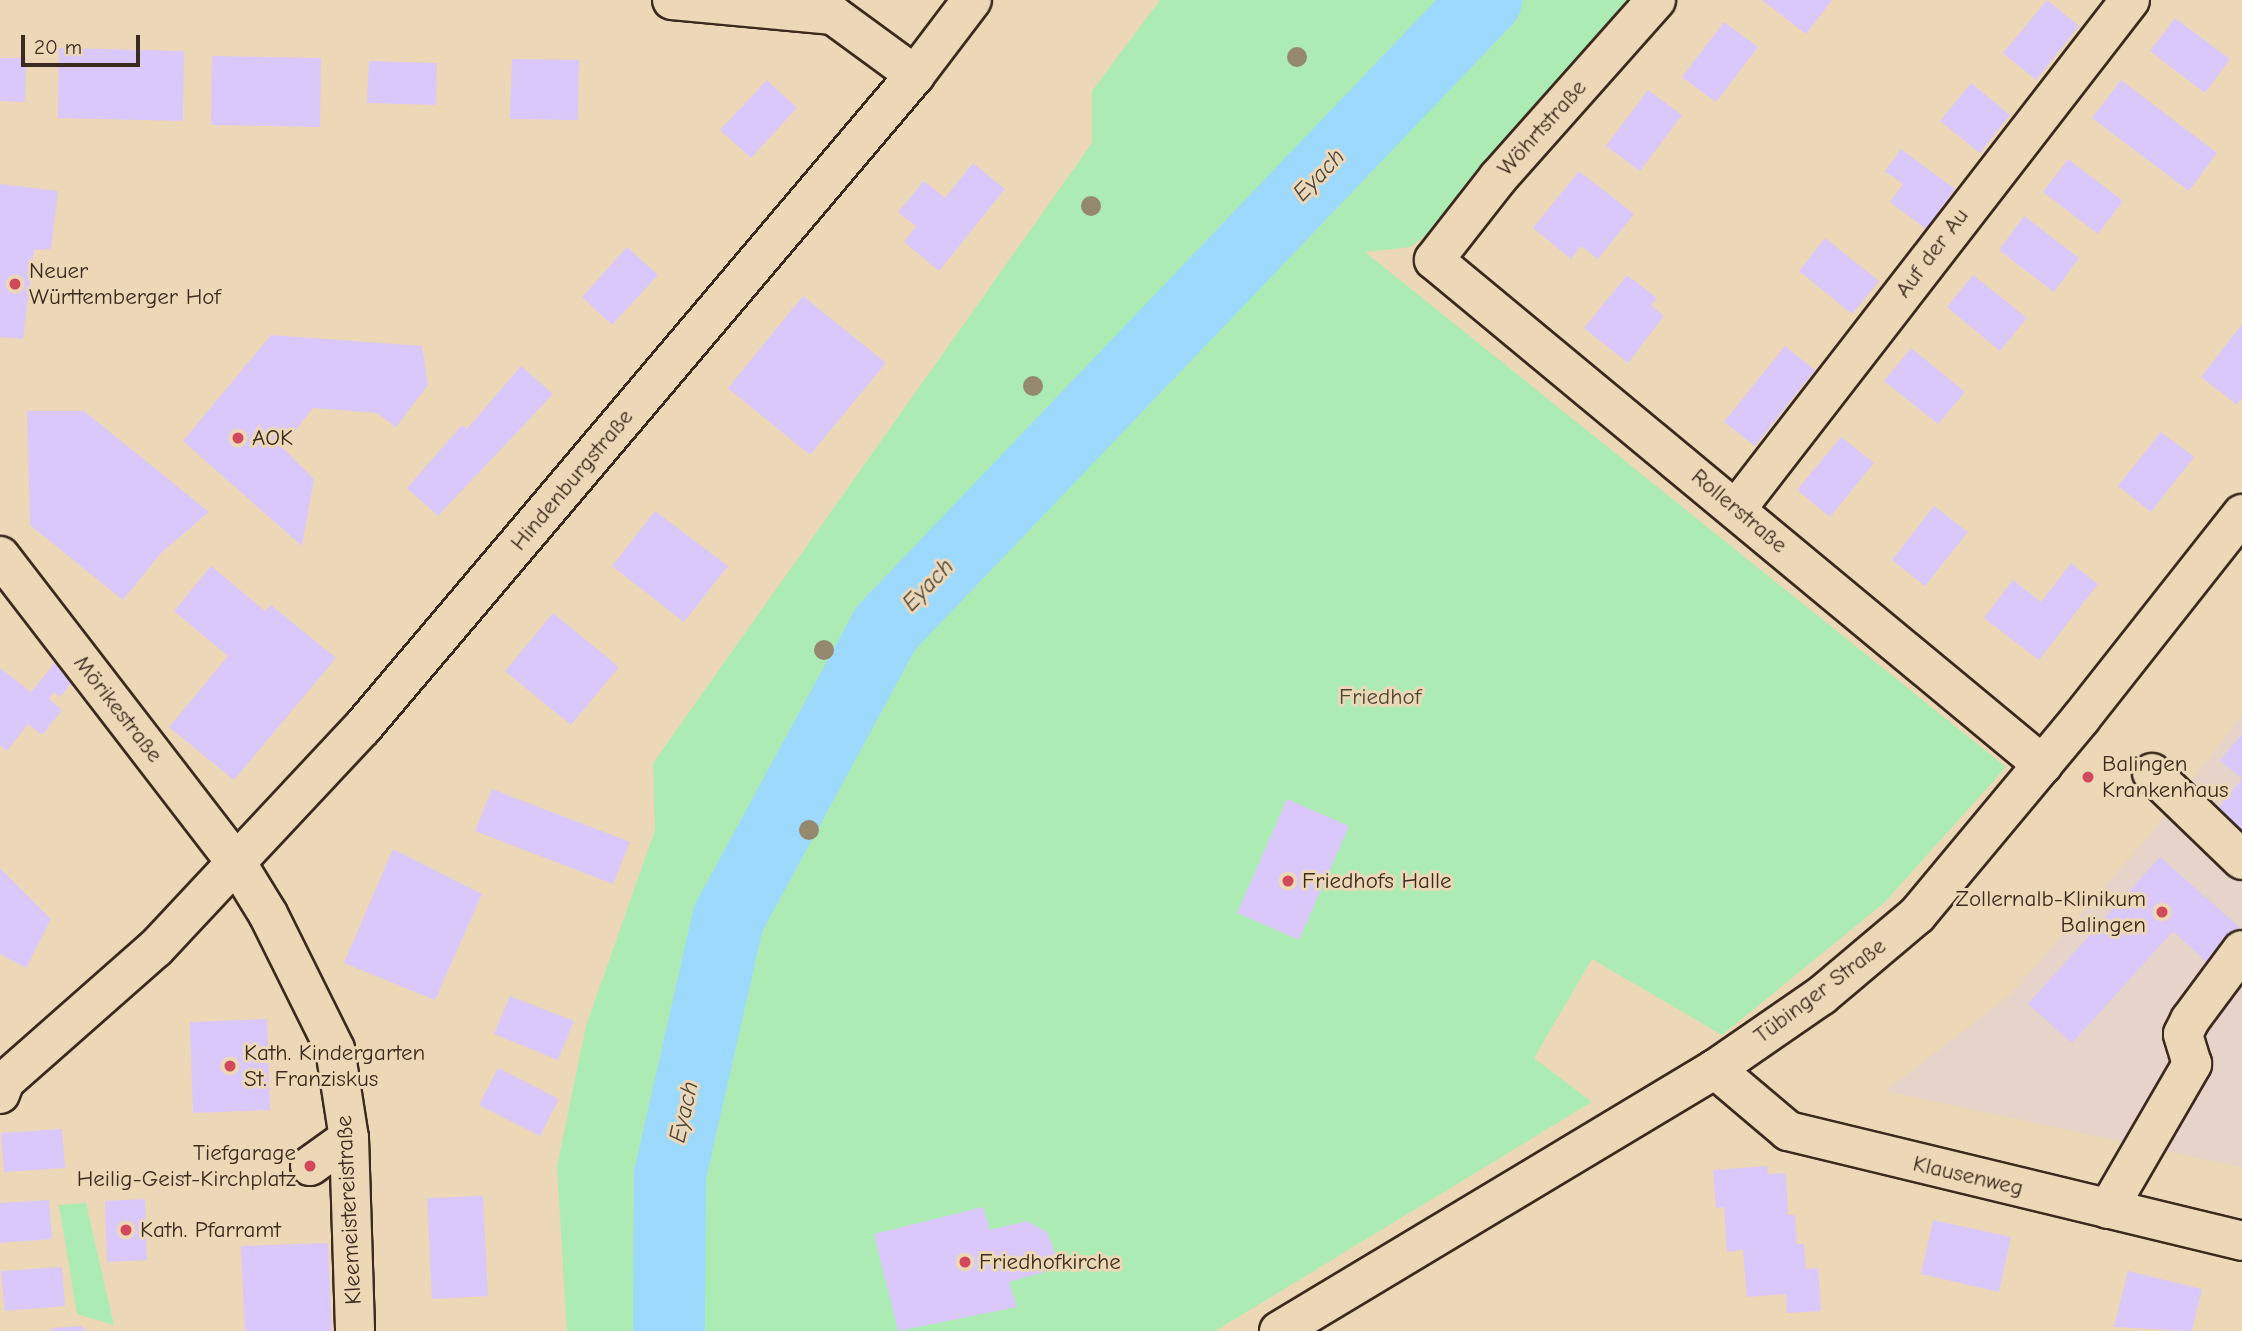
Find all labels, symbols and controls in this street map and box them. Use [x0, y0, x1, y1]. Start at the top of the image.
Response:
scale bar [24, 21, 144, 65]
text: 20 m [34, 35, 82, 59]
street label: Wöhrtstraße [1492, 74, 1592, 182]
water label: Eyach [1287, 143, 1351, 207]
street label: Auf der Au [1889, 203, 1975, 303]
place label: Neuer Württemberger Hof [29, 257, 221, 311]
marker: Neuer Württemberger Hof [7, 276, 23, 292]
street label: Hindenburgstraße [505, 404, 639, 556]
place label: AOK [252, 424, 293, 452]
marker: AOK [230, 430, 246, 446]
street label: Rollerstraße [1685, 463, 1793, 559]
water label: Eyach [896, 553, 960, 617]
street label: Mörikestraße [68, 650, 168, 768]
park label: Friedhof [1339, 683, 1421, 711]
place label: Balingen Krankenhaus [2102, 750, 2229, 804]
marker: Balingen Krankenhaus [2080, 769, 2096, 785]
place label: Friedhofs Halle [1302, 867, 1451, 895]
marker: Friedhofs Halle [1280, 873, 1296, 889]
place label: Zollernalb-Klinikum Balingen [1956, 885, 2146, 939]
marker: Zollernalb-Klinikum Balingen [2152, 902, 2172, 922]
street label: Tübinger Straße [1749, 932, 1891, 1050]
place label: Kath. Kindergarten St. Franziskus [244, 1039, 425, 1093]
marker: Kath. Kindergarten St. Franziskus [222, 1058, 238, 1074]
water label: Eyach [663, 1079, 705, 1145]
street label: Kleemeistereistraße [330, 1115, 368, 1305]
place label: Tiefgarage Heilig-Geist-Kirchplatz [77, 1139, 296, 1193]
street label: Klausenweg [1910, 1150, 2026, 1202]
marker: Tiefgarage Heilig-Geist-Kirchplatz [302, 1158, 318, 1174]
place label: Kath. Pfarramt [140, 1216, 281, 1244]
marker: Kath. Pfarramt [118, 1222, 134, 1238]
place label: Friedhofkirche [979, 1248, 1121, 1276]
marker: Friedhofkirche [957, 1254, 973, 1270]

